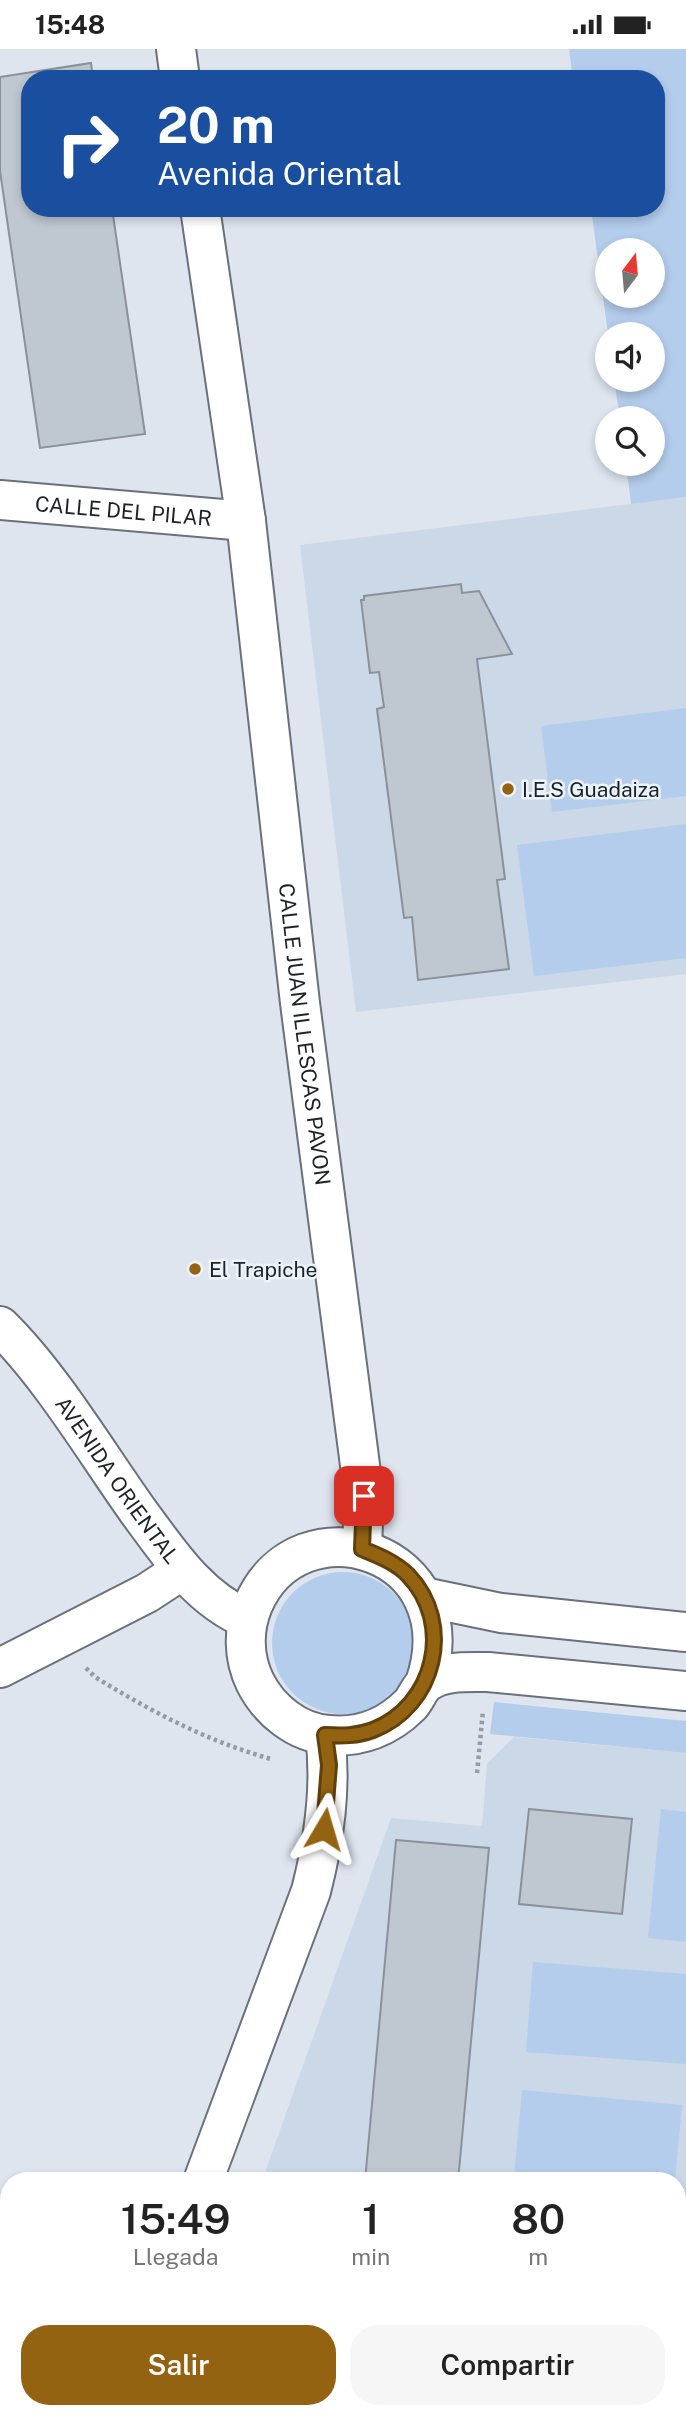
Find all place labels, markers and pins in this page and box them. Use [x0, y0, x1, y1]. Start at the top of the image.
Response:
place label: I.E.S Guadaiza [522, 777, 660, 802]
marker: I.E.S Guadaiza [500, 781, 516, 797]
place label: El Trapiche [209, 1257, 317, 1282]
marker: El Trapiche [187, 1261, 203, 1277]
pin [334, 1466, 394, 1526]

